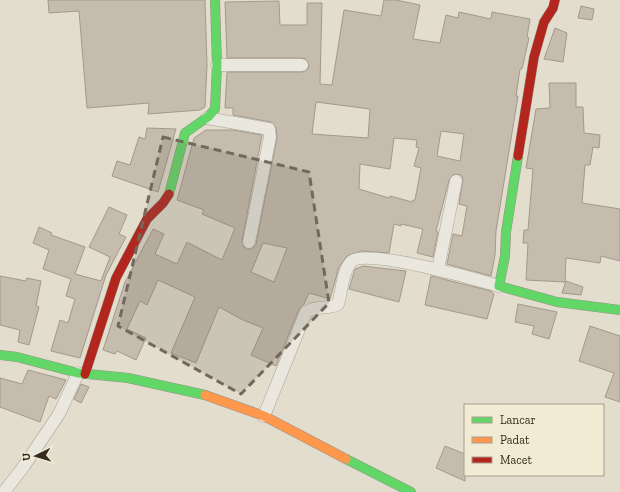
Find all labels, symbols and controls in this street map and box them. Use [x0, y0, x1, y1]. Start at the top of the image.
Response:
legend [464, 404, 604, 476]
text: Lancar [500, 413, 536, 427]
text: Padat [500, 433, 530, 447]
north arrow [16, 436, 56, 476]
text: U [20, 452, 33, 461]
text: Macet [500, 453, 532, 467]

